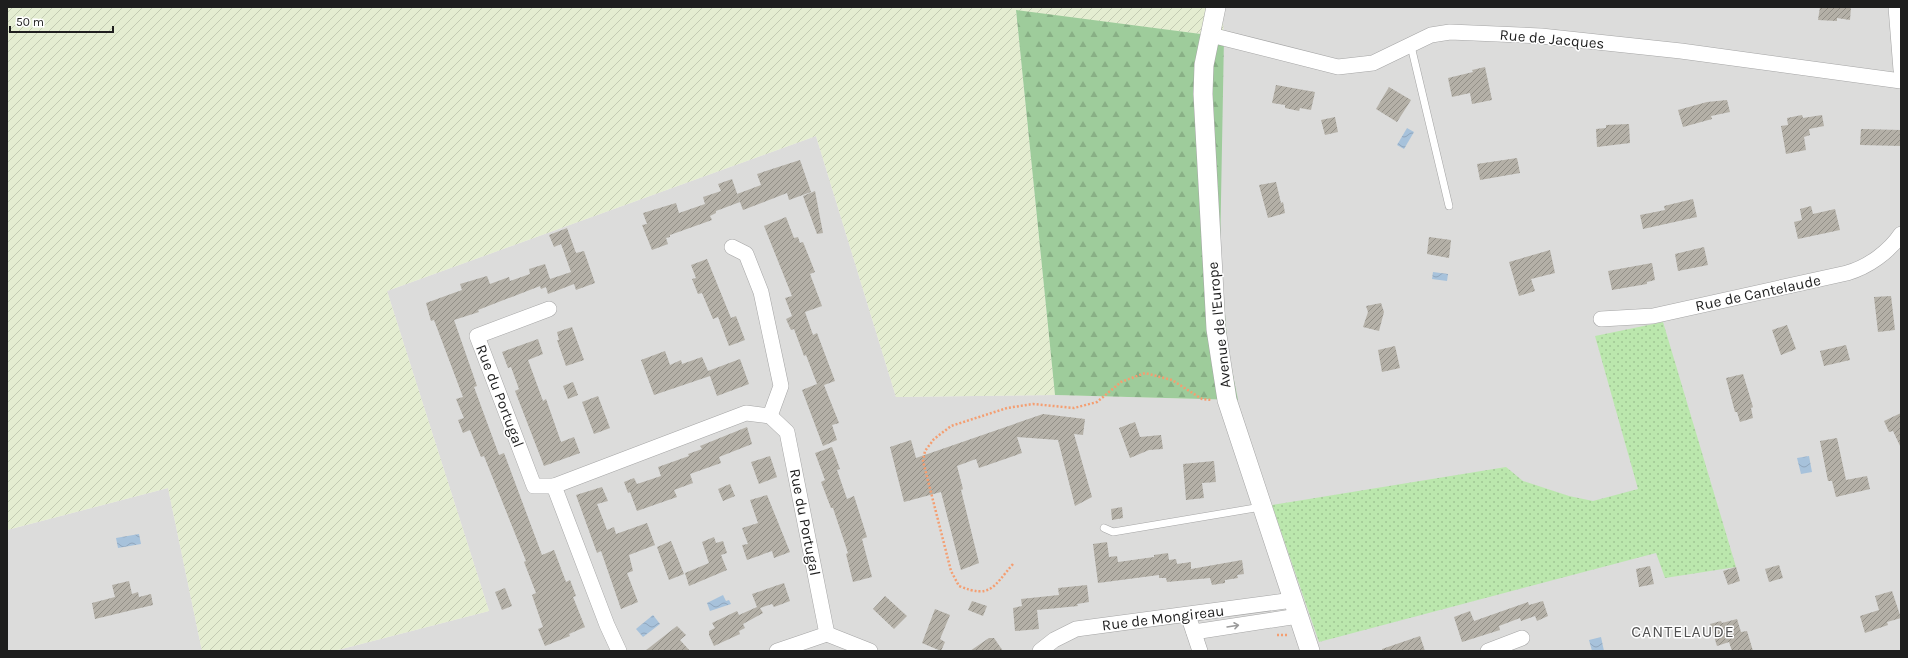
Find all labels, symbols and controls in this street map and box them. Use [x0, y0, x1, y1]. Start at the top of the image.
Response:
scale bar [10, 8, 113, 34]
text: 50 m [16, 15, 44, 29]
street label: Rue de Jacques [1499, 25, 1605, 53]
street label: Avenue de l'Europe [1203, 261, 1235, 389]
street label: Rue de Cantelaude [1694, 271, 1822, 315]
street label: Rue du Portugal [472, 342, 528, 450]
street label: Rue du Portugal [786, 467, 824, 577]
street label: Rue de Mongireau [1101, 602, 1225, 634]
one-way arrow [1226, 622, 1239, 630]
district label: CANTELAUDE [1631, 622, 1735, 641]

